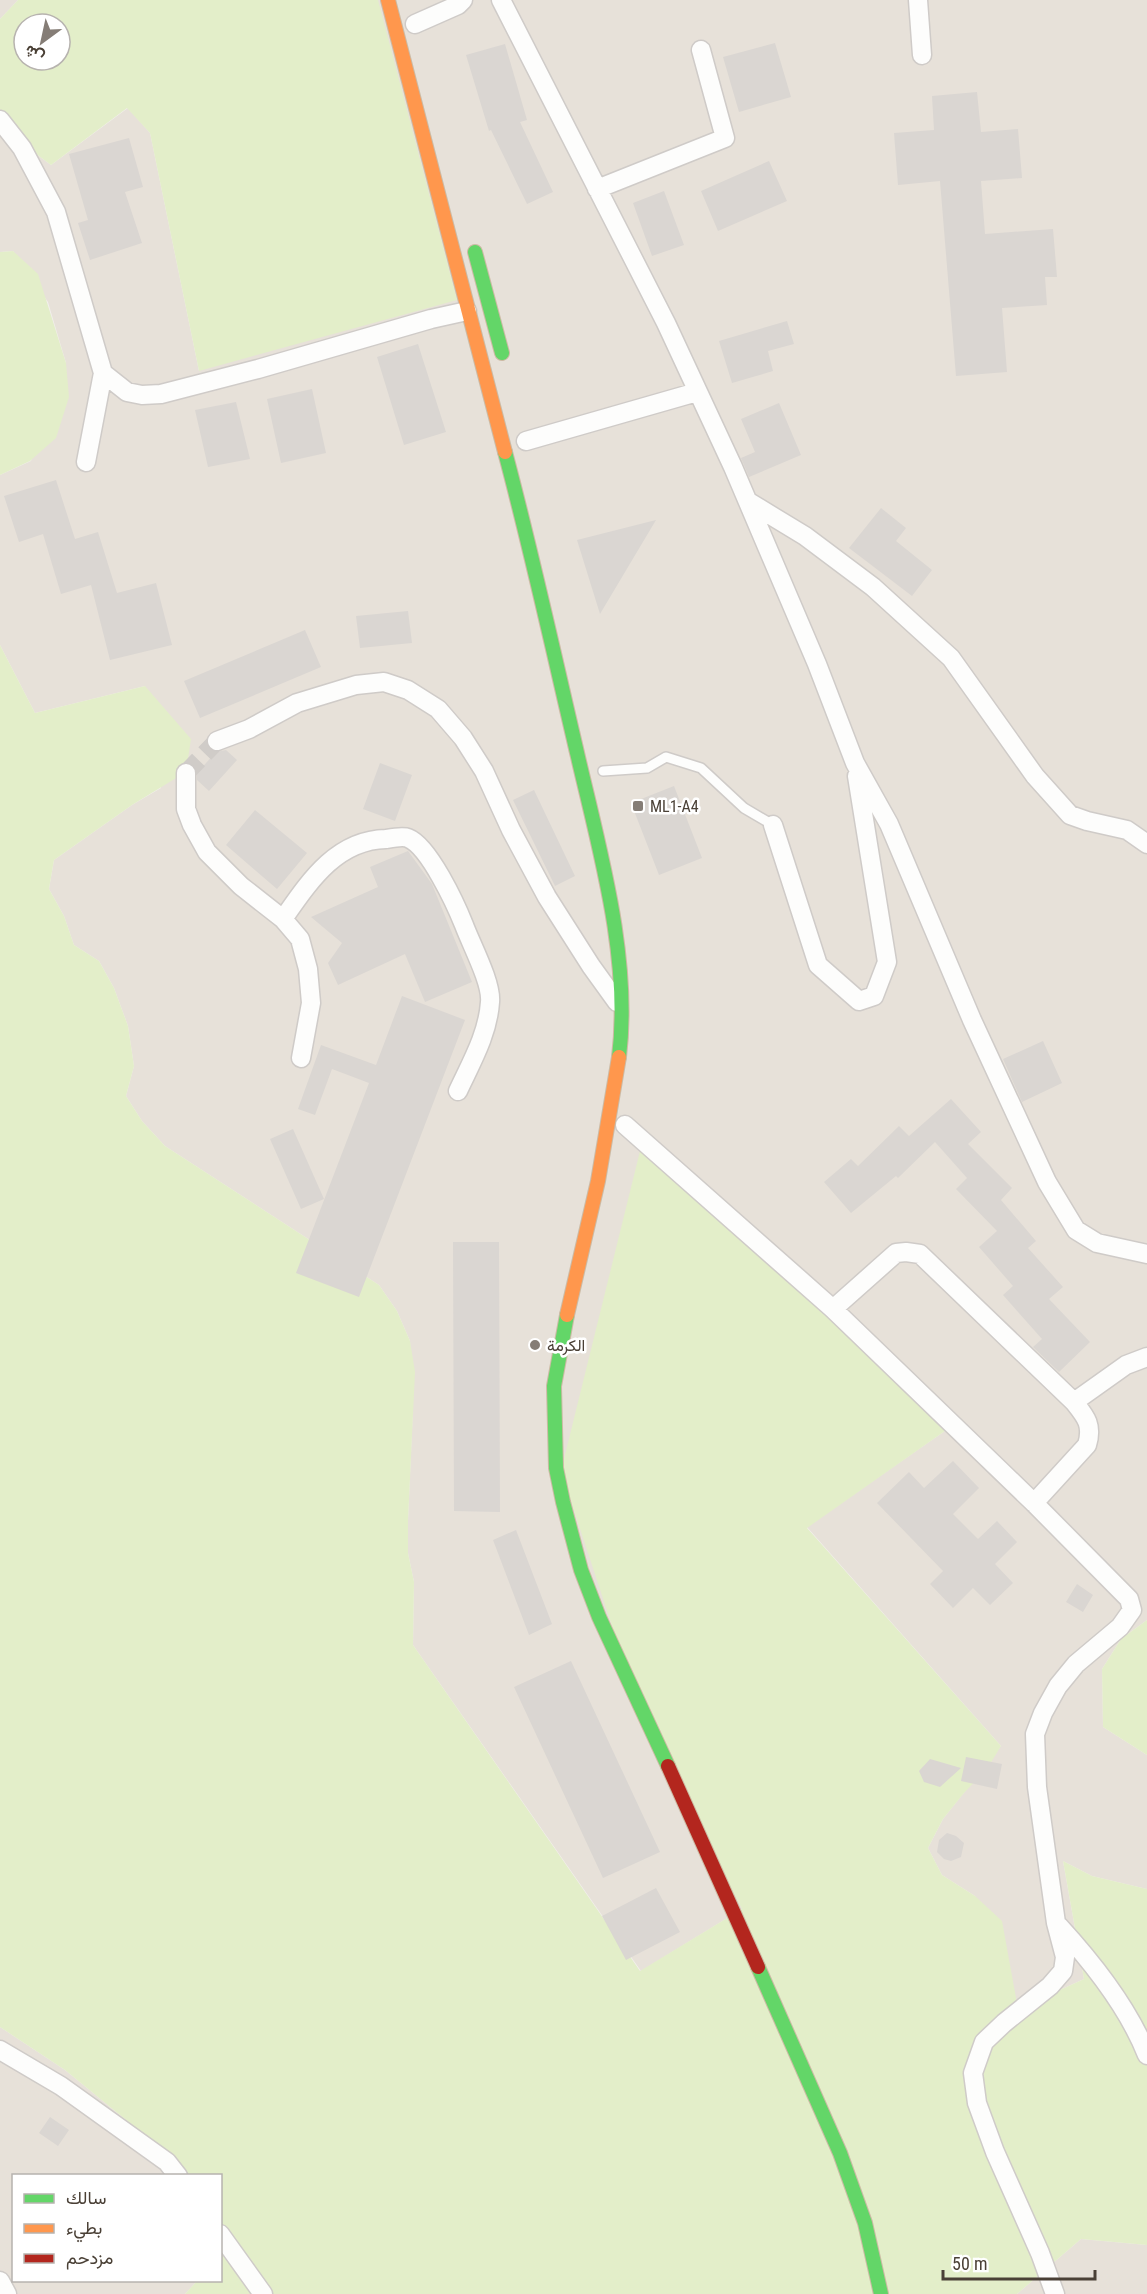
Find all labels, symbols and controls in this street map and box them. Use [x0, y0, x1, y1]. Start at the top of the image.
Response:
north arrow [12, 12, 72, 72]
text: ش [21, 41, 47, 67]
place label: ML1-A4 [650, 797, 699, 816]
marker: ML1-A4 [631, 799, 645, 813]
place label: الكرمة [547, 1336, 585, 1356]
marker: الكرمة [528, 1338, 542, 1352]
legend [12, 2174, 222, 2282]
text: سالك [66, 2187, 106, 2208]
text: بطيء [66, 2217, 102, 2243]
scale bar [943, 2243, 1094, 2281]
text: مزدحم [66, 2247, 113, 2270]
text: 50 m [952, 2253, 987, 2274]

